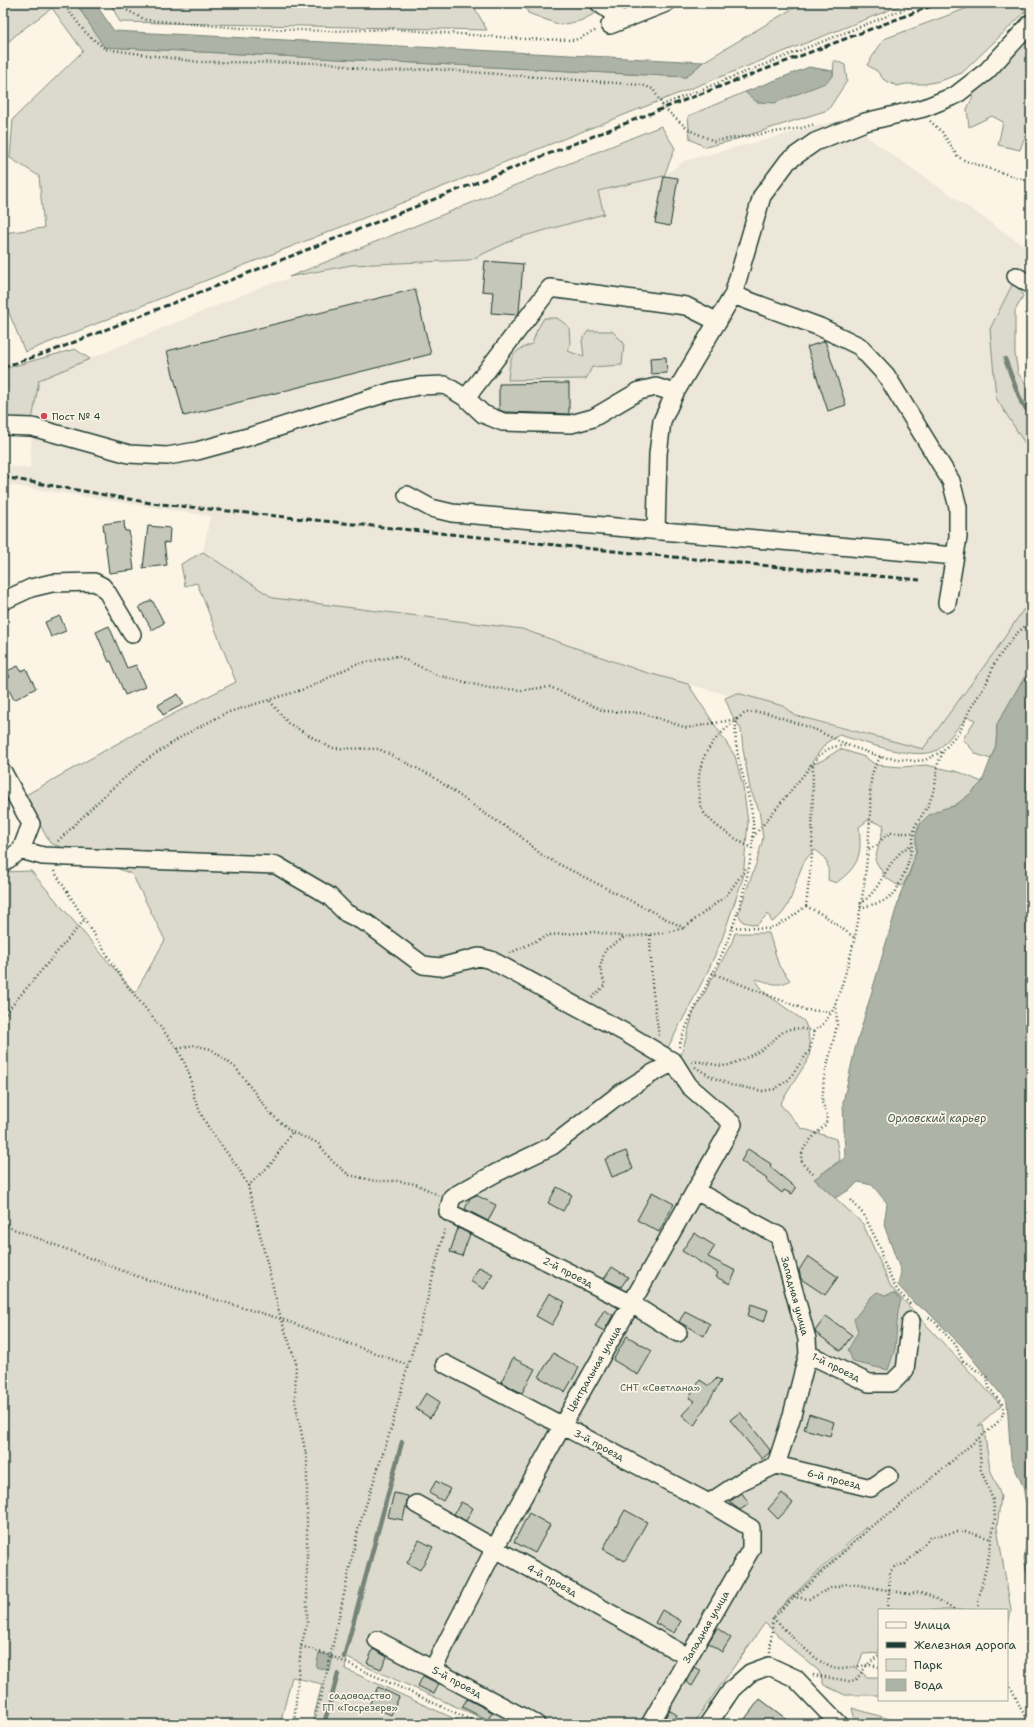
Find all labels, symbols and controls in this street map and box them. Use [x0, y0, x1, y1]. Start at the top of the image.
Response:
place label: Пост № 4 [52, 410, 100, 423]
marker: Пост № 4 [39, 411, 49, 421]
water label: Орловский карьер [888, 1111, 986, 1126]
street label: 2-й проезд [541, 1254, 596, 1290]
street label: Западная улица [778, 1255, 812, 1338]
street label: Центральная улица [564, 1323, 624, 1414]
street label: 1-й проезд [810, 1350, 863, 1385]
park label: СНТ «Светлана» [620, 1381, 700, 1394]
street label: 3-й проезд [572, 1426, 627, 1464]
street label: 6-й проезд [806, 1466, 863, 1492]
street label: 4-й проезд [525, 1561, 580, 1599]
street label: Западная улица [680, 1588, 732, 1666]
legend [878, 1609, 1008, 1701]
text: Улица [914, 1617, 951, 1633]
text: Железная дорога [914, 1637, 1017, 1653]
text: Парк [914, 1657, 943, 1673]
street label: 5-й проезд [430, 1663, 485, 1701]
text: Вода [914, 1677, 943, 1693]
park label: садоводство ГП «Госрезерв» [322, 1689, 398, 1714]

